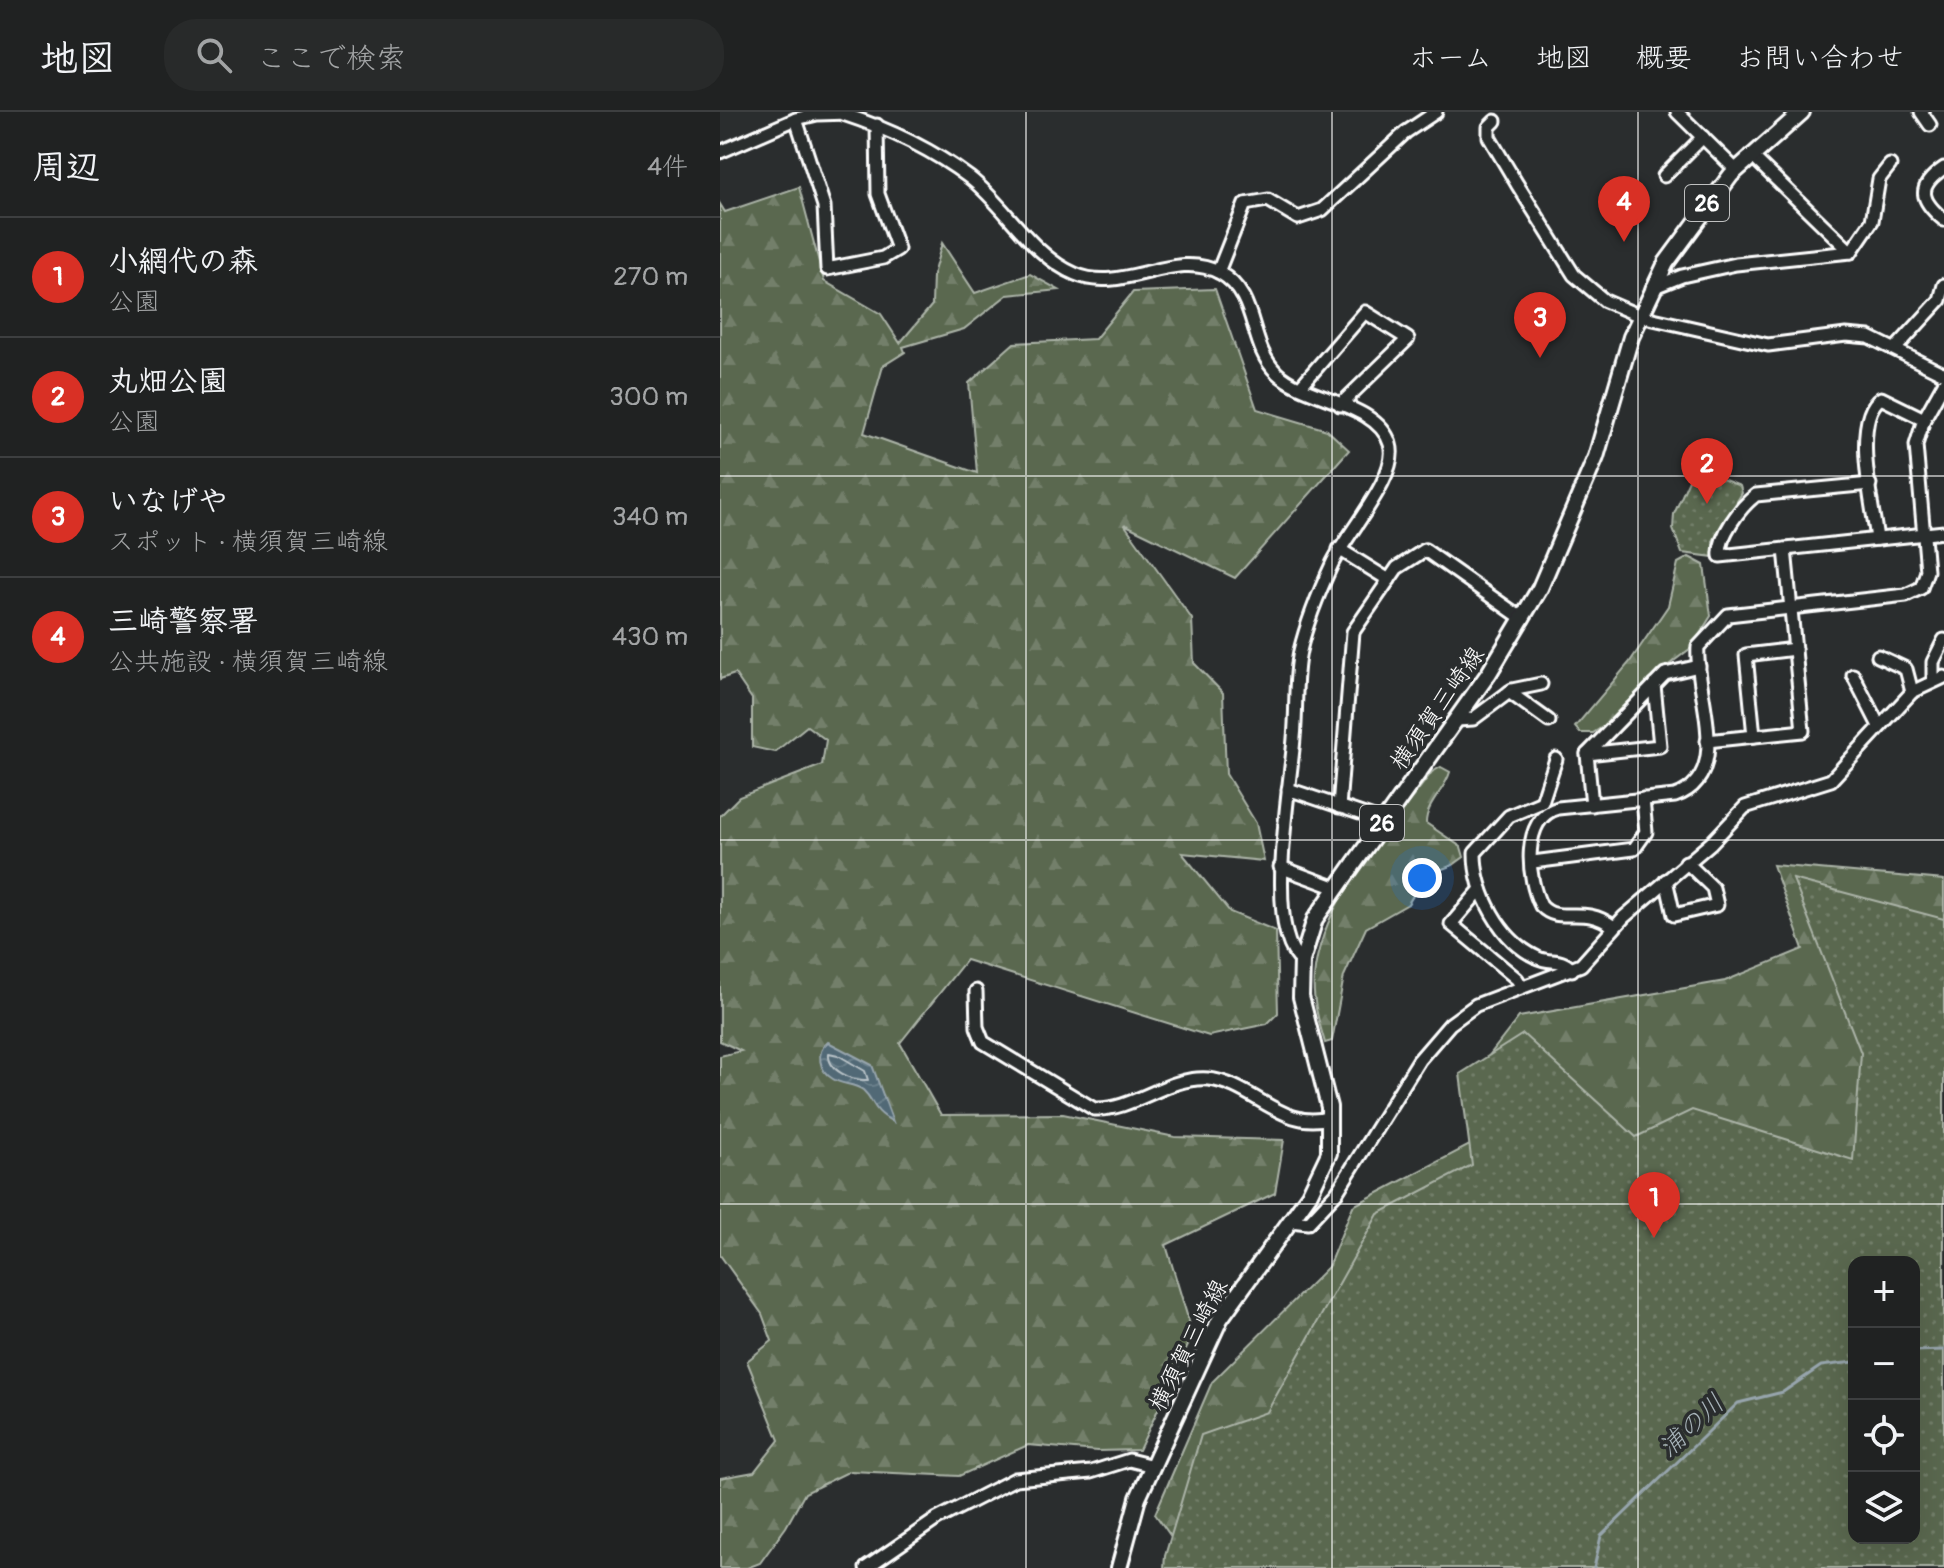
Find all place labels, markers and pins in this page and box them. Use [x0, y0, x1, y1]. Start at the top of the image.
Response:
pin: 4 [1598, 176, 1650, 242]
pin: 3 [1514, 292, 1566, 358]
pin: 2 [1681, 438, 1733, 504]
pin: 1 [1628, 1172, 1680, 1238]

